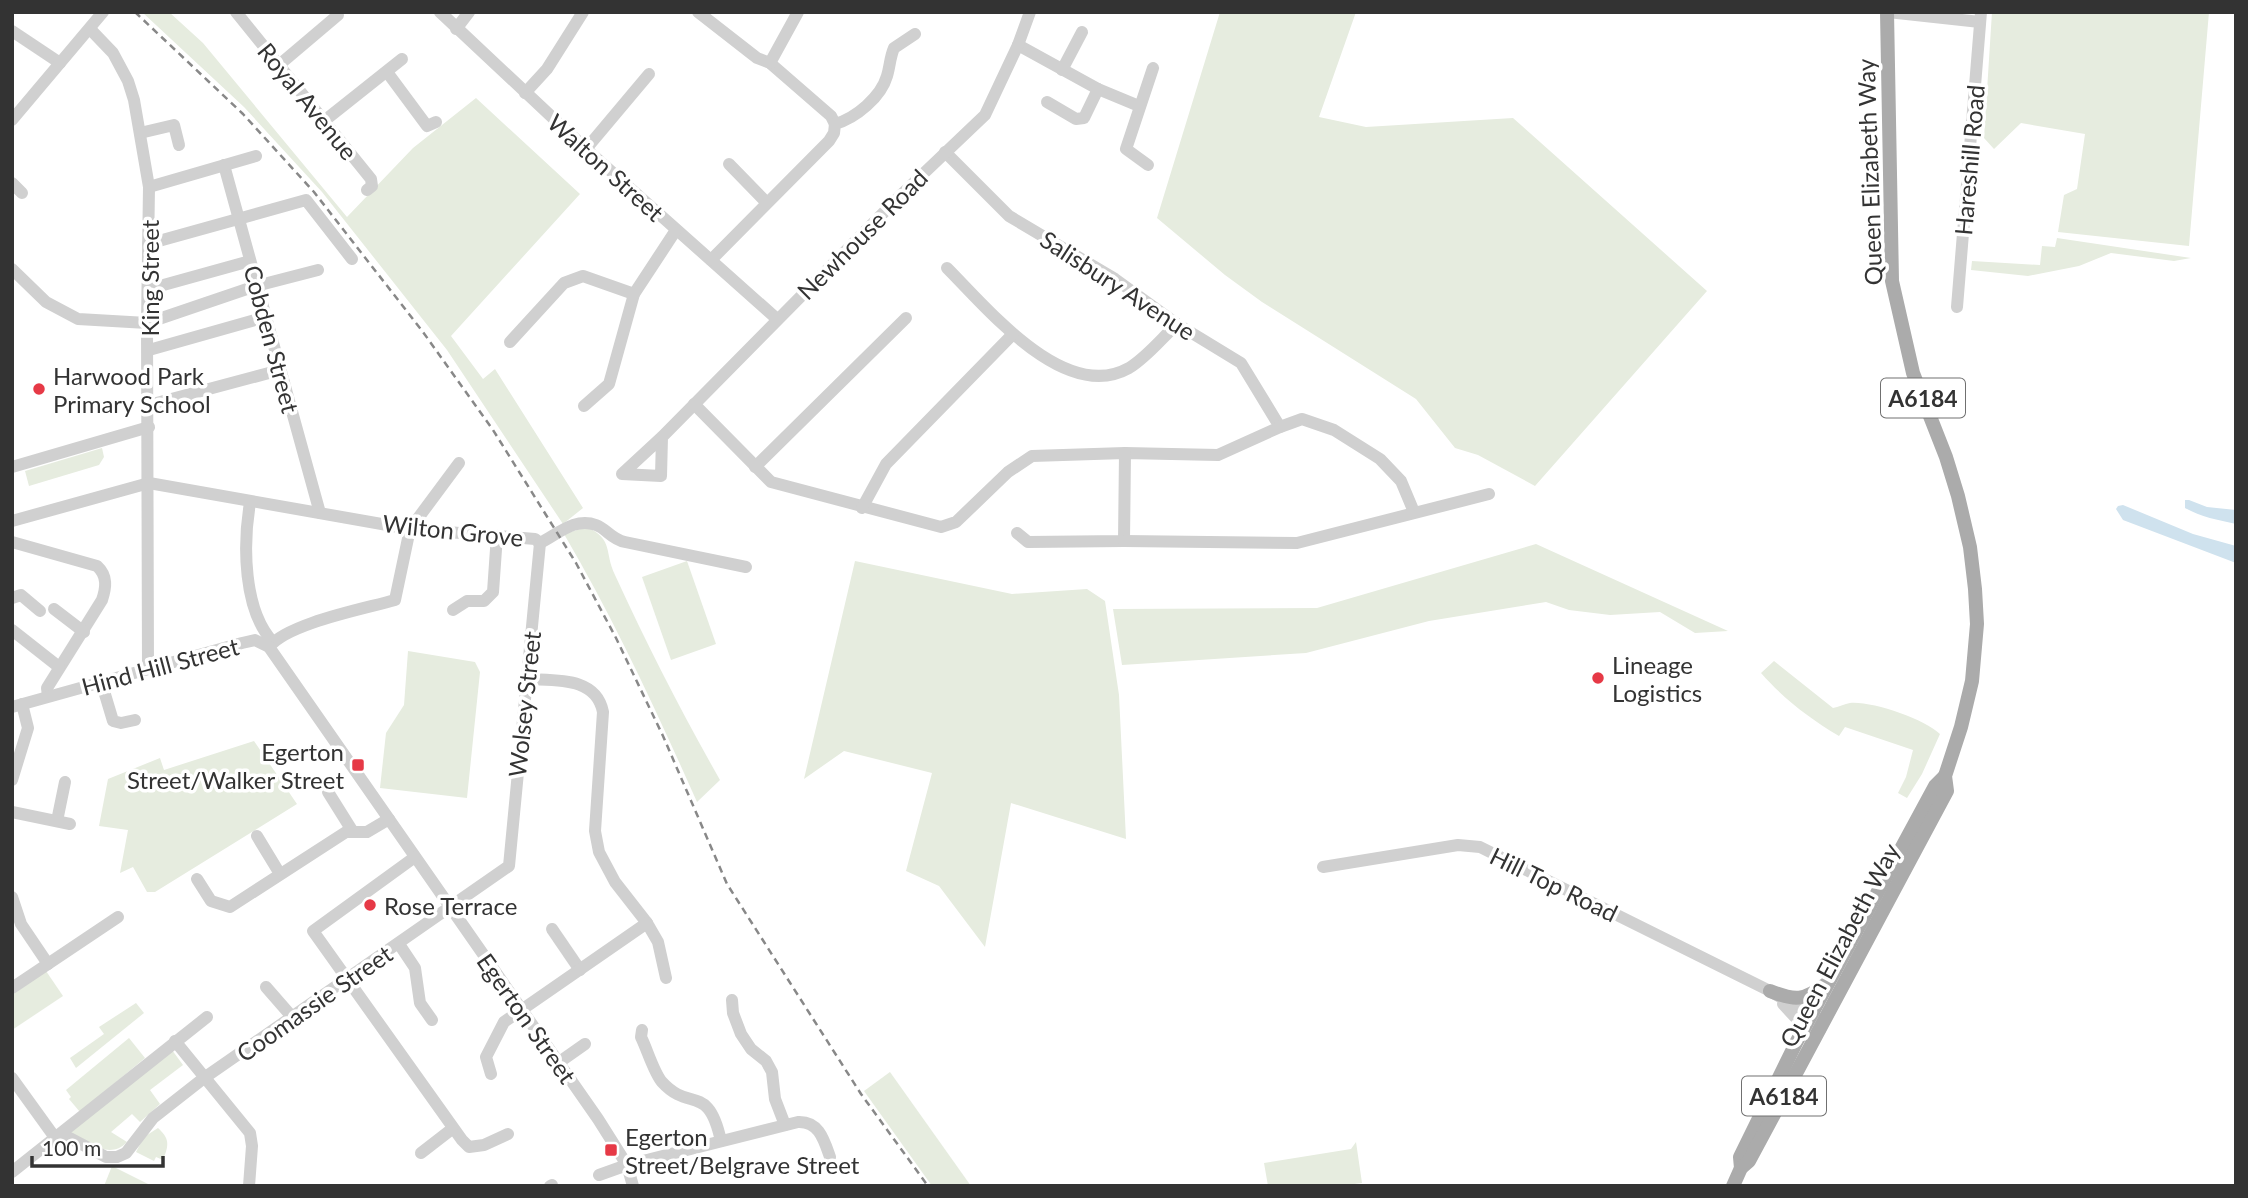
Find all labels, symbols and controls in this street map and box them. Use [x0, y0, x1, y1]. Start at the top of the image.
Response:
street label: Royal Avenue [252, 37, 364, 165]
street label: Queen Elizabeth Way [1851, 58, 1887, 286]
street label: Hareshill Road [1948, 83, 1990, 237]
street label: Walton Street [542, 107, 670, 227]
street label: Newhouse Road [791, 163, 933, 305]
street label: King Street [135, 219, 164, 336]
street label: Salisbury Avenue [1035, 224, 1201, 346]
street label: Cobden Street [238, 262, 306, 416]
place label: Harwood Park Primary School [53, 361, 211, 418]
road number: A6184 [1881, 378, 1965, 418]
marker: Harwood Park Primary School [31, 381, 47, 397]
street label: Wilton Grove [381, 508, 525, 552]
street label: Wolsey Street [502, 629, 546, 778]
street label: Hind Hill Street [78, 631, 242, 701]
place label: Lineage Logistics [1612, 650, 1702, 707]
marker: Lineage Logistics [1590, 670, 1606, 686]
place label: Egerton Street/Walker Street [127, 737, 344, 794]
marker: Egerton Street/Walker Street [350, 757, 366, 773]
street label: Queen Elizabeth Way [1773, 838, 1905, 1052]
street label: Hill Top Road [1485, 841, 1623, 927]
place label: Rose Terrace [384, 891, 517, 920]
marker: Rose Terrace [362, 897, 378, 913]
street label: Coomassie Street [231, 938, 398, 1067]
street label: Egerton Street [472, 947, 583, 1089]
road number: A6184 [1742, 1077, 1826, 1116]
place label: Egerton Street/Belgrave Street [625, 1122, 860, 1179]
scale bar [32, 1124, 163, 1168]
text: 100 m [42, 1135, 101, 1160]
marker: Egerton Street/Belgrave Street [603, 1142, 619, 1158]

